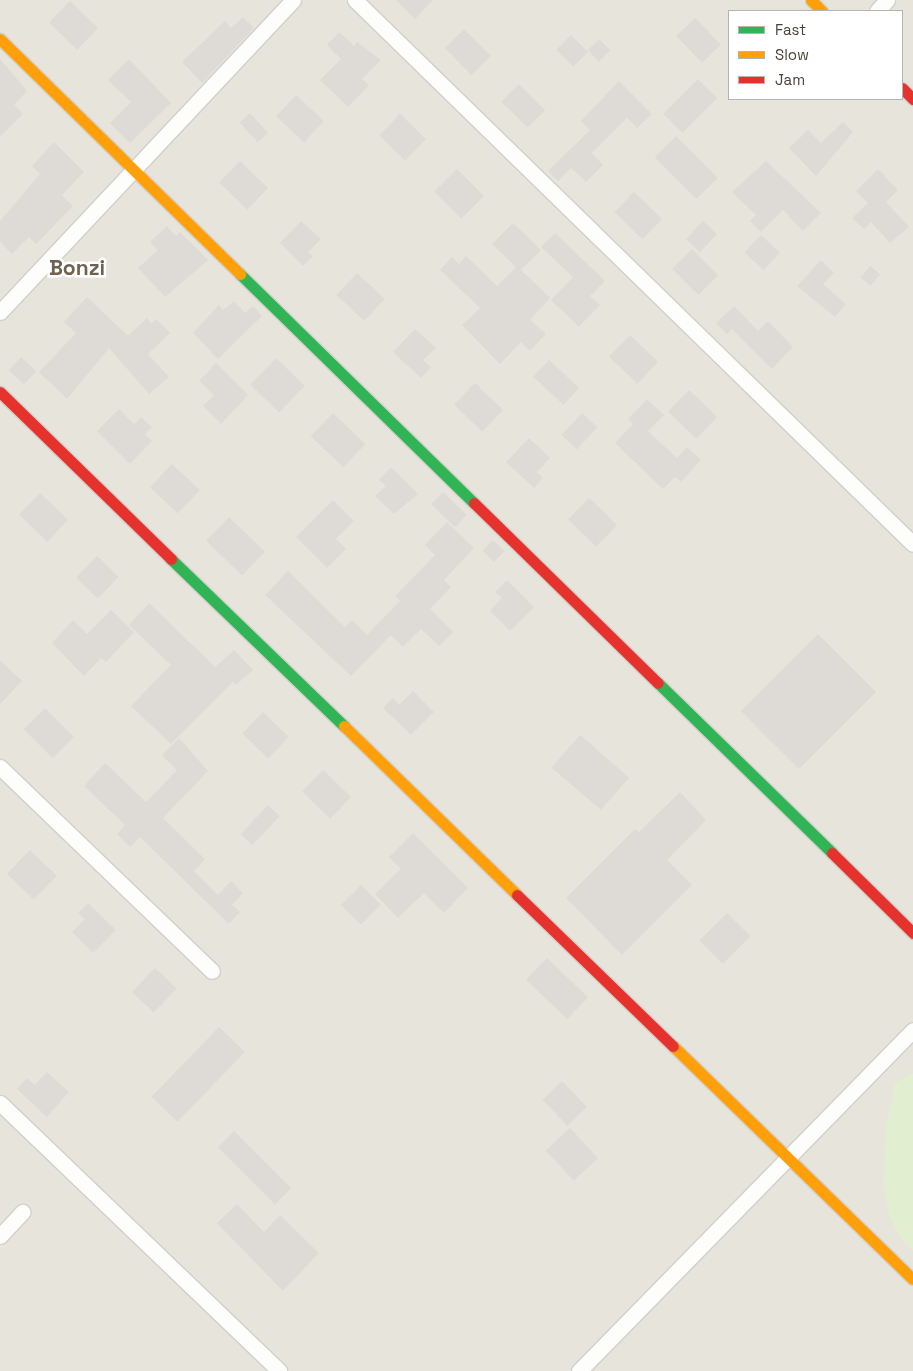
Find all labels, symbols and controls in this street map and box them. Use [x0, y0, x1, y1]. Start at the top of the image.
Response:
legend [728, 10, 903, 100]
text: Fast [775, 20, 806, 39]
text: Slow [775, 45, 809, 64]
text: Jam [775, 70, 805, 89]
district label: Bonzi [49, 255, 105, 281]

